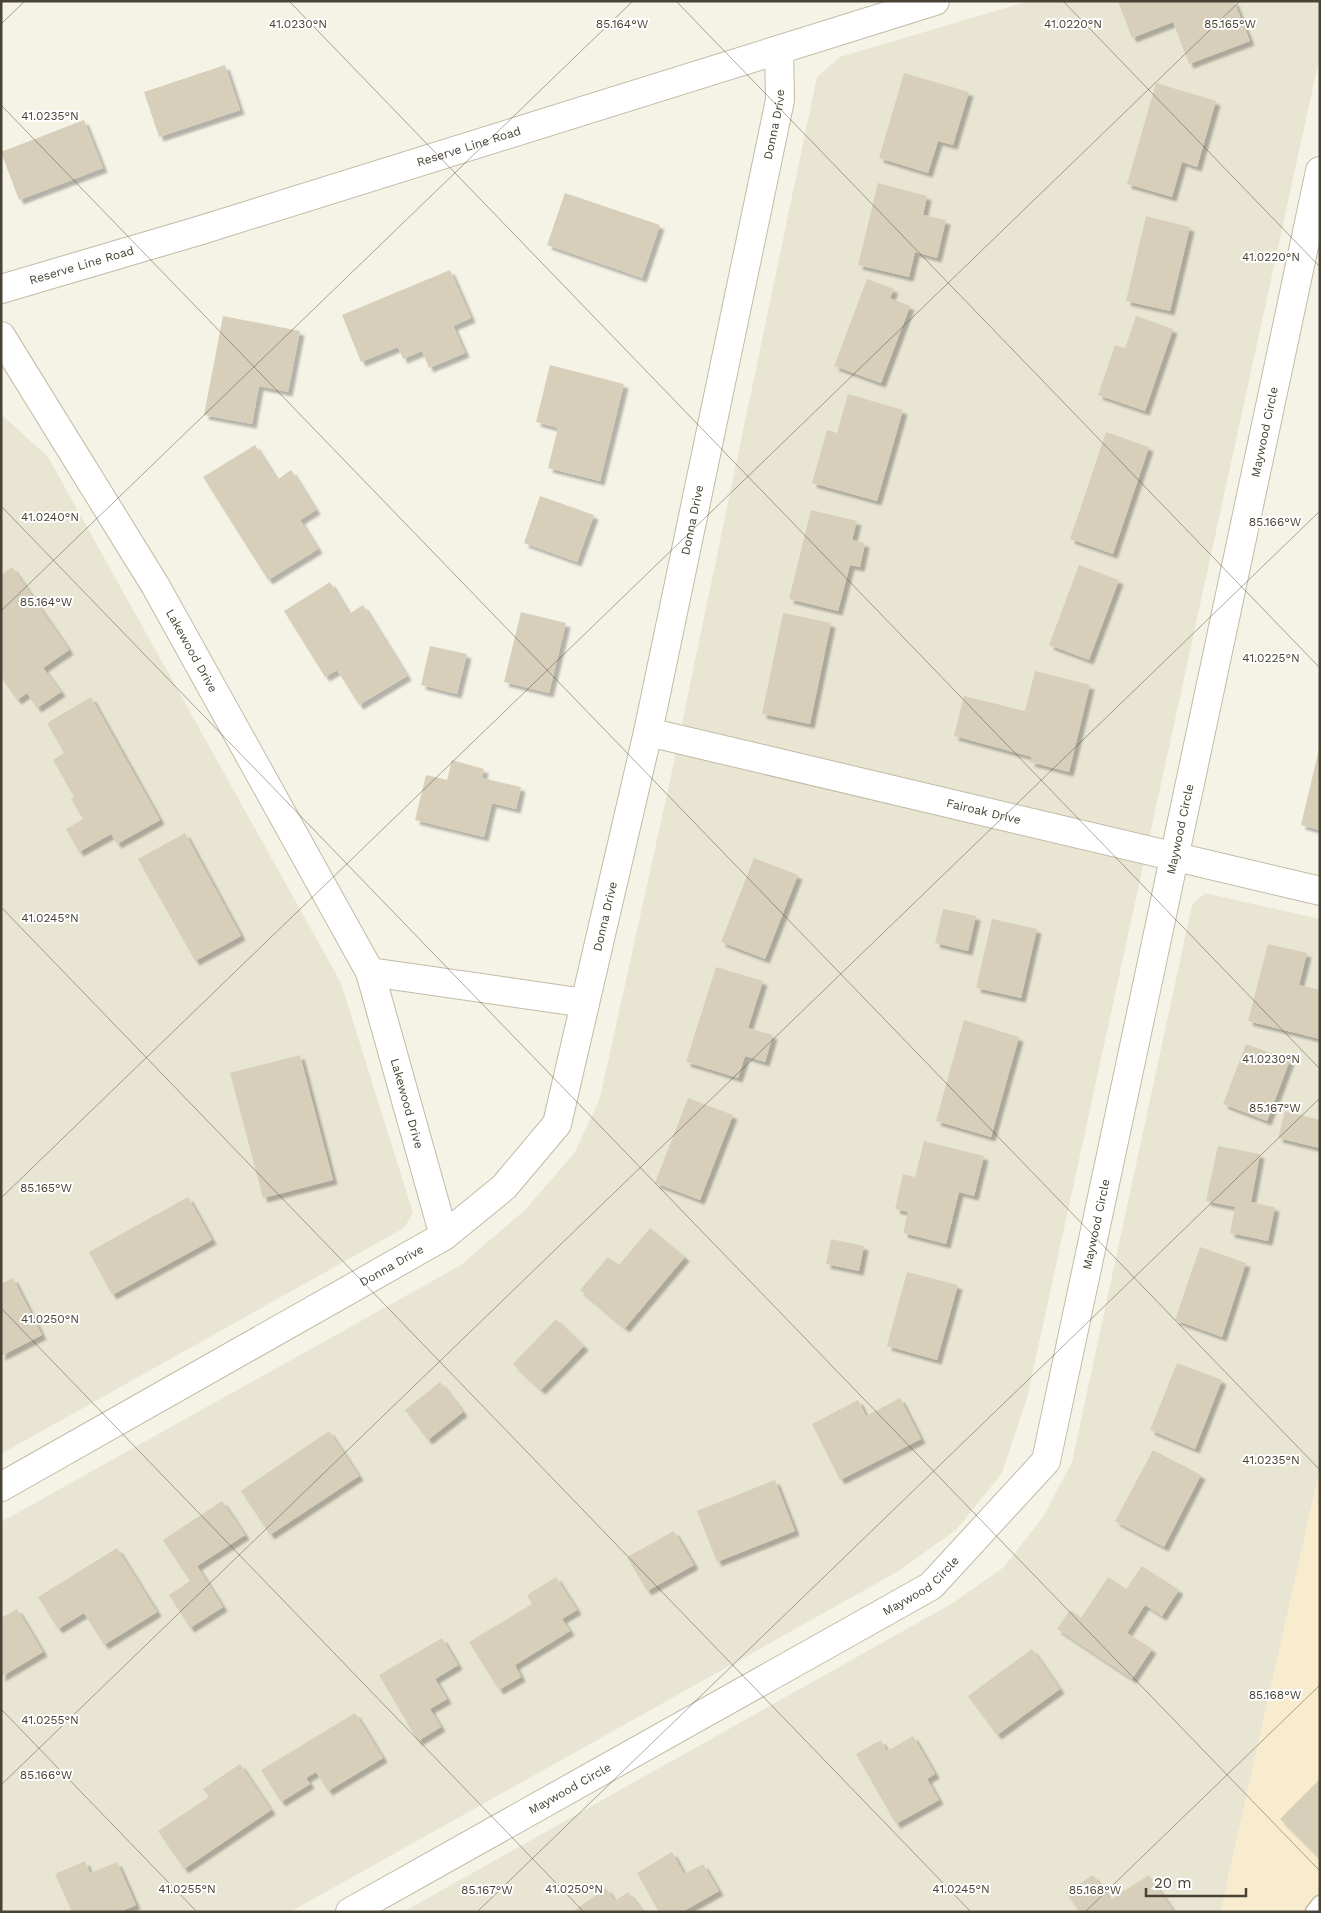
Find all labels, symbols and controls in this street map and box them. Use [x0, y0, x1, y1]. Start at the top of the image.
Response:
text: 41.0230°N [269, 17, 327, 31]
text: 85.164°W [596, 17, 649, 31]
text: 41.0220°N [1044, 17, 1102, 31]
text: 85.165°W [1204, 17, 1257, 31]
street label: Donna Drive [761, 89, 787, 161]
text: 41.0235°N [21, 109, 79, 123]
street label: Reserve Line Road [415, 124, 523, 169]
street label: Reserve Line Road [28, 243, 136, 287]
text: 41.0220°N [1242, 250, 1300, 264]
street label: Maywood Circle [1248, 385, 1281, 479]
street label: Donna Drive [678, 484, 706, 556]
text: 41.0240°N [21, 510, 79, 524]
text: 85.166°W [1249, 515, 1302, 529]
text: 85.164°W [20, 595, 73, 609]
street label: Lakewood Drive [163, 607, 220, 695]
text: 41.0225°N [1242, 651, 1300, 665]
street label: Maywood Circle [1164, 783, 1197, 876]
street label: Fairoak Drive [945, 796, 1022, 827]
street label: Donna Drive [590, 880, 620, 953]
text: 41.0245°N [21, 911, 79, 925]
text: 41.0230°N [1242, 1052, 1300, 1066]
street label: Lakewood Drive [388, 1057, 426, 1150]
text: 85.167°W [1249, 1101, 1301, 1115]
street label: Maywood Circle [1080, 1178, 1113, 1271]
text: 85.165°W [20, 1181, 73, 1195]
street label: Donna Drive [357, 1242, 426, 1289]
text: 41.0250°N [21, 1312, 79, 1326]
text: 41.0235°N [1242, 1453, 1300, 1467]
street label: Maywood Circle [880, 1553, 962, 1619]
text: 85.168°W [1249, 1688, 1302, 1702]
text: 41.0255°N [21, 1713, 79, 1727]
street label: Maywood Circle [526, 1760, 613, 1817]
text: 85.166°W [20, 1768, 73, 1782]
scale bar [1146, 1866, 1246, 1898]
text: 20 m [1154, 1874, 1192, 1892]
text: 41.0255°N [158, 1882, 216, 1896]
text: 41.0250°N [545, 1882, 603, 1896]
text: 41.0245°N [932, 1882, 990, 1896]
text: 85.167°W [461, 1883, 513, 1897]
text: 85.168°W [1069, 1883, 1122, 1897]

